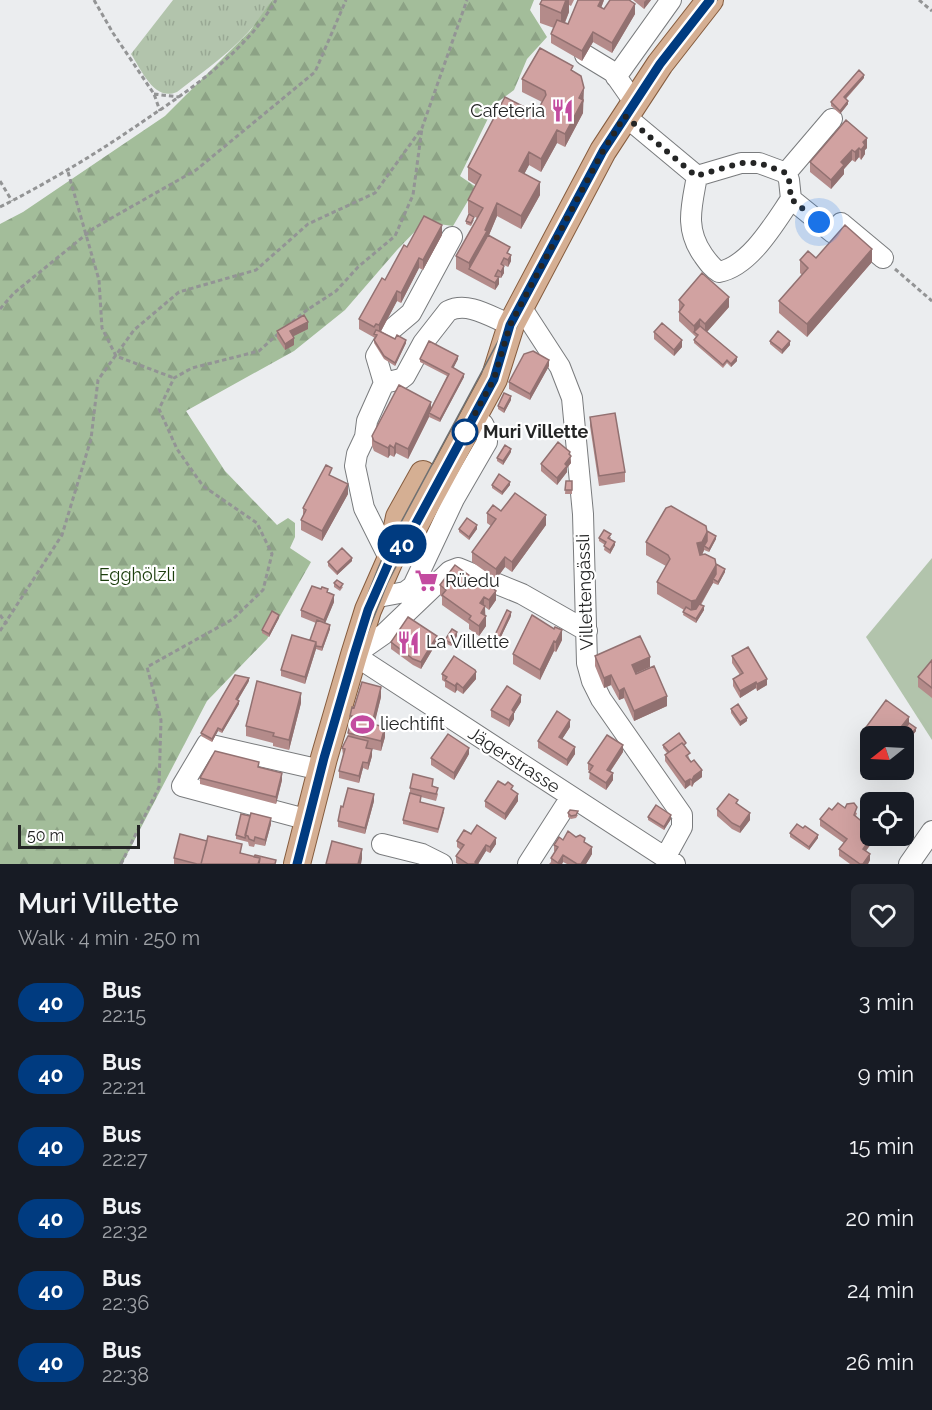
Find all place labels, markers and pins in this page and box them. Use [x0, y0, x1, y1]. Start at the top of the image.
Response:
restaurant icon: Cafeteria [550, 98, 576, 124]
place label: Cafeteria [470, 100, 545, 121]
marker: Muri Villette [452, 419, 478, 445]
place label: Muri Villette [483, 421, 588, 442]
supermarket icon: Rüedu [414, 568, 440, 594]
place label: Rüedu [445, 570, 500, 591]
restaurant icon: La Villette [395, 629, 421, 655]
place label: La Villette [426, 631, 510, 652]
sports icon: liechtifit [349, 711, 375, 737]
place label: liechtifit [380, 713, 445, 734]

